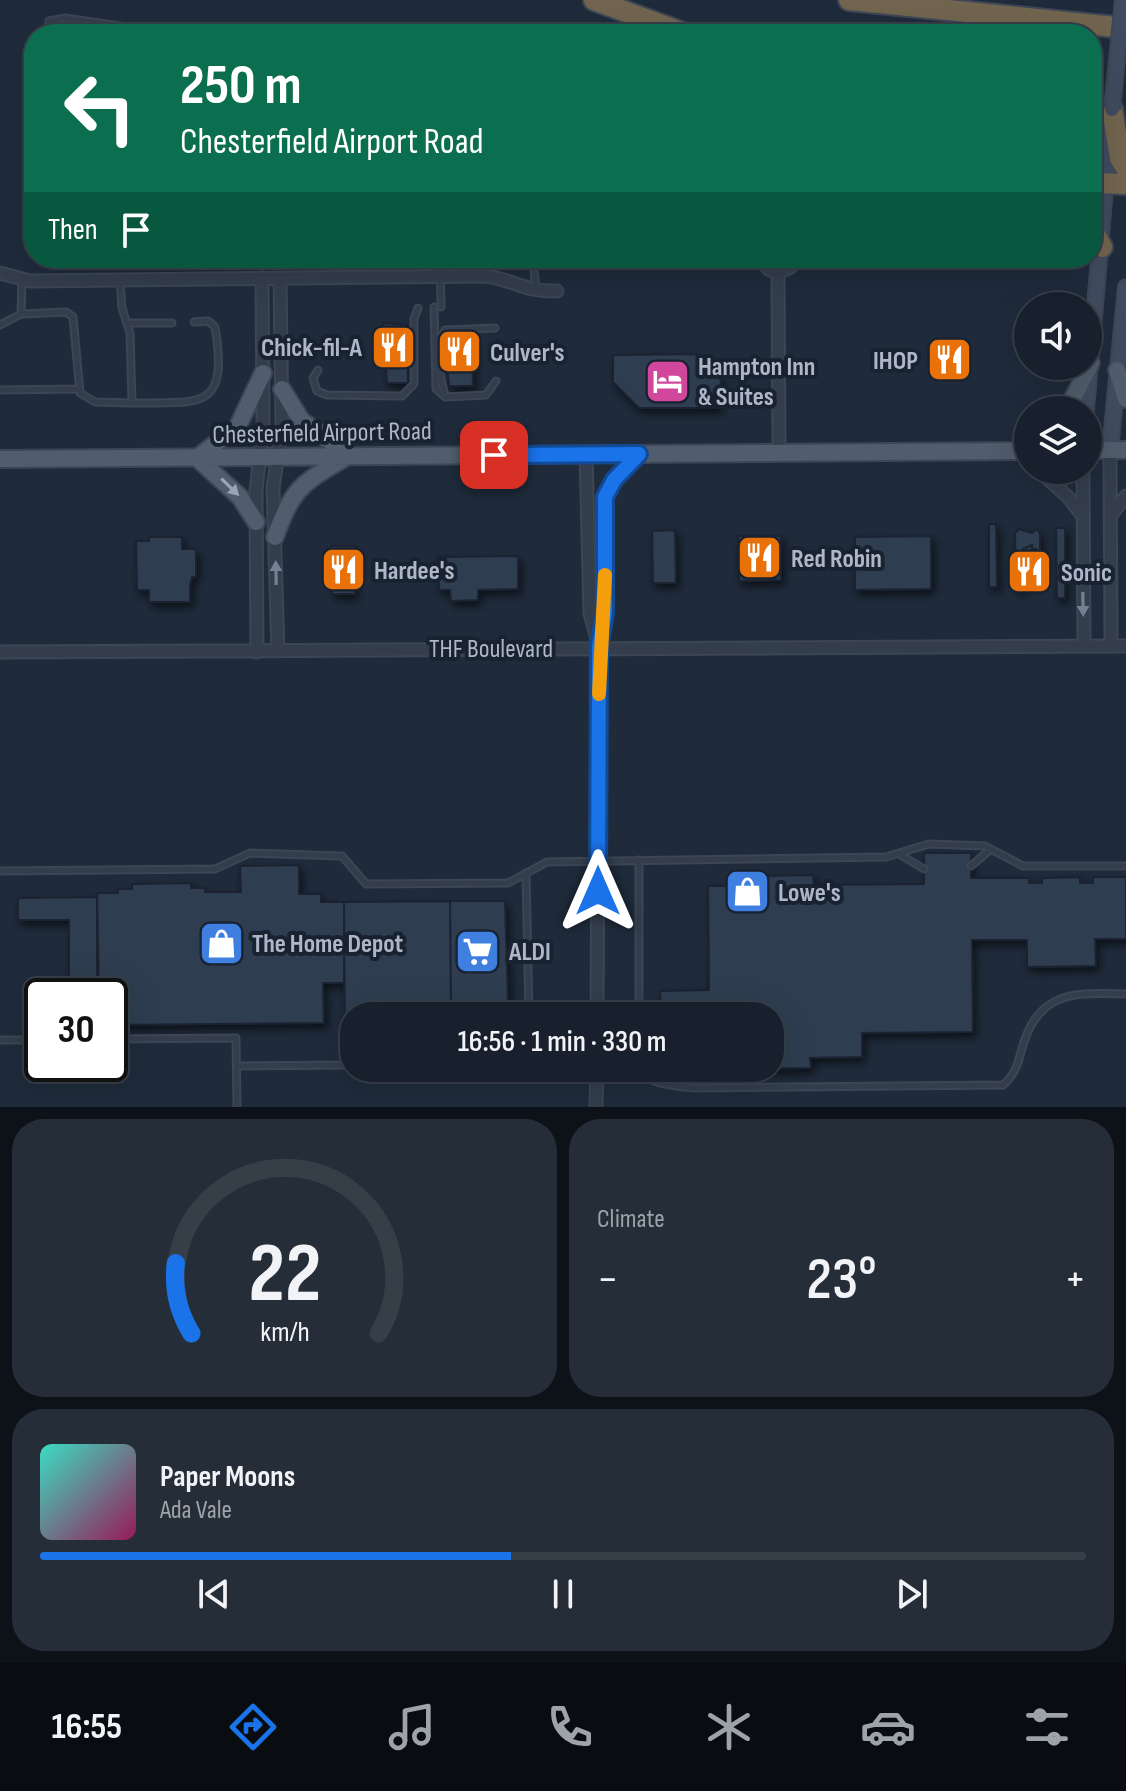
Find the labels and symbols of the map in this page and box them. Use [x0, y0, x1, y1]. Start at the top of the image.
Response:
restaurant icon: Chick-fil-A [369, 323, 417, 371]
restaurant icon: Culver's [435, 328, 483, 376]
place label: Chick-fil-A [261, 333, 363, 364]
restaurant icon: IHOP [925, 336, 973, 384]
place label: Culver's [490, 338, 565, 369]
place label: IHOP [873, 346, 918, 377]
place label: Hampton Inn & Suites [698, 352, 815, 413]
hotel icon: Hampton Inn & Suites [643, 357, 691, 405]
street label: Chesterfield Airport Road [212, 416, 432, 451]
pin [460, 421, 528, 489]
one-way arrow [220, 478, 239, 496]
restaurant icon: Red Robin [736, 534, 784, 582]
place label: Red Robin [791, 544, 882, 575]
restaurant icon: Hardee's [319, 546, 367, 594]
restaurant icon: Sonic [1006, 548, 1054, 596]
place label: Hardee's [374, 556, 454, 587]
place label: Sonic [1061, 558, 1112, 589]
one-way arrow [269, 560, 282, 585]
one-way arrow [1077, 592, 1089, 617]
street label: THF Boulevard [429, 634, 553, 665]
position arrow [556, 849, 640, 933]
shop icon: Lowe's [723, 868, 771, 916]
place label: Lowe's [778, 878, 841, 909]
shop icon: The Home Depot [197, 919, 245, 967]
supermarket icon: ALDI [454, 927, 502, 975]
place label: The Home Depot [252, 929, 404, 960]
place label: ALDI [508, 937, 551, 968]
speed limit sign: 30 [24, 978, 128, 1082]

